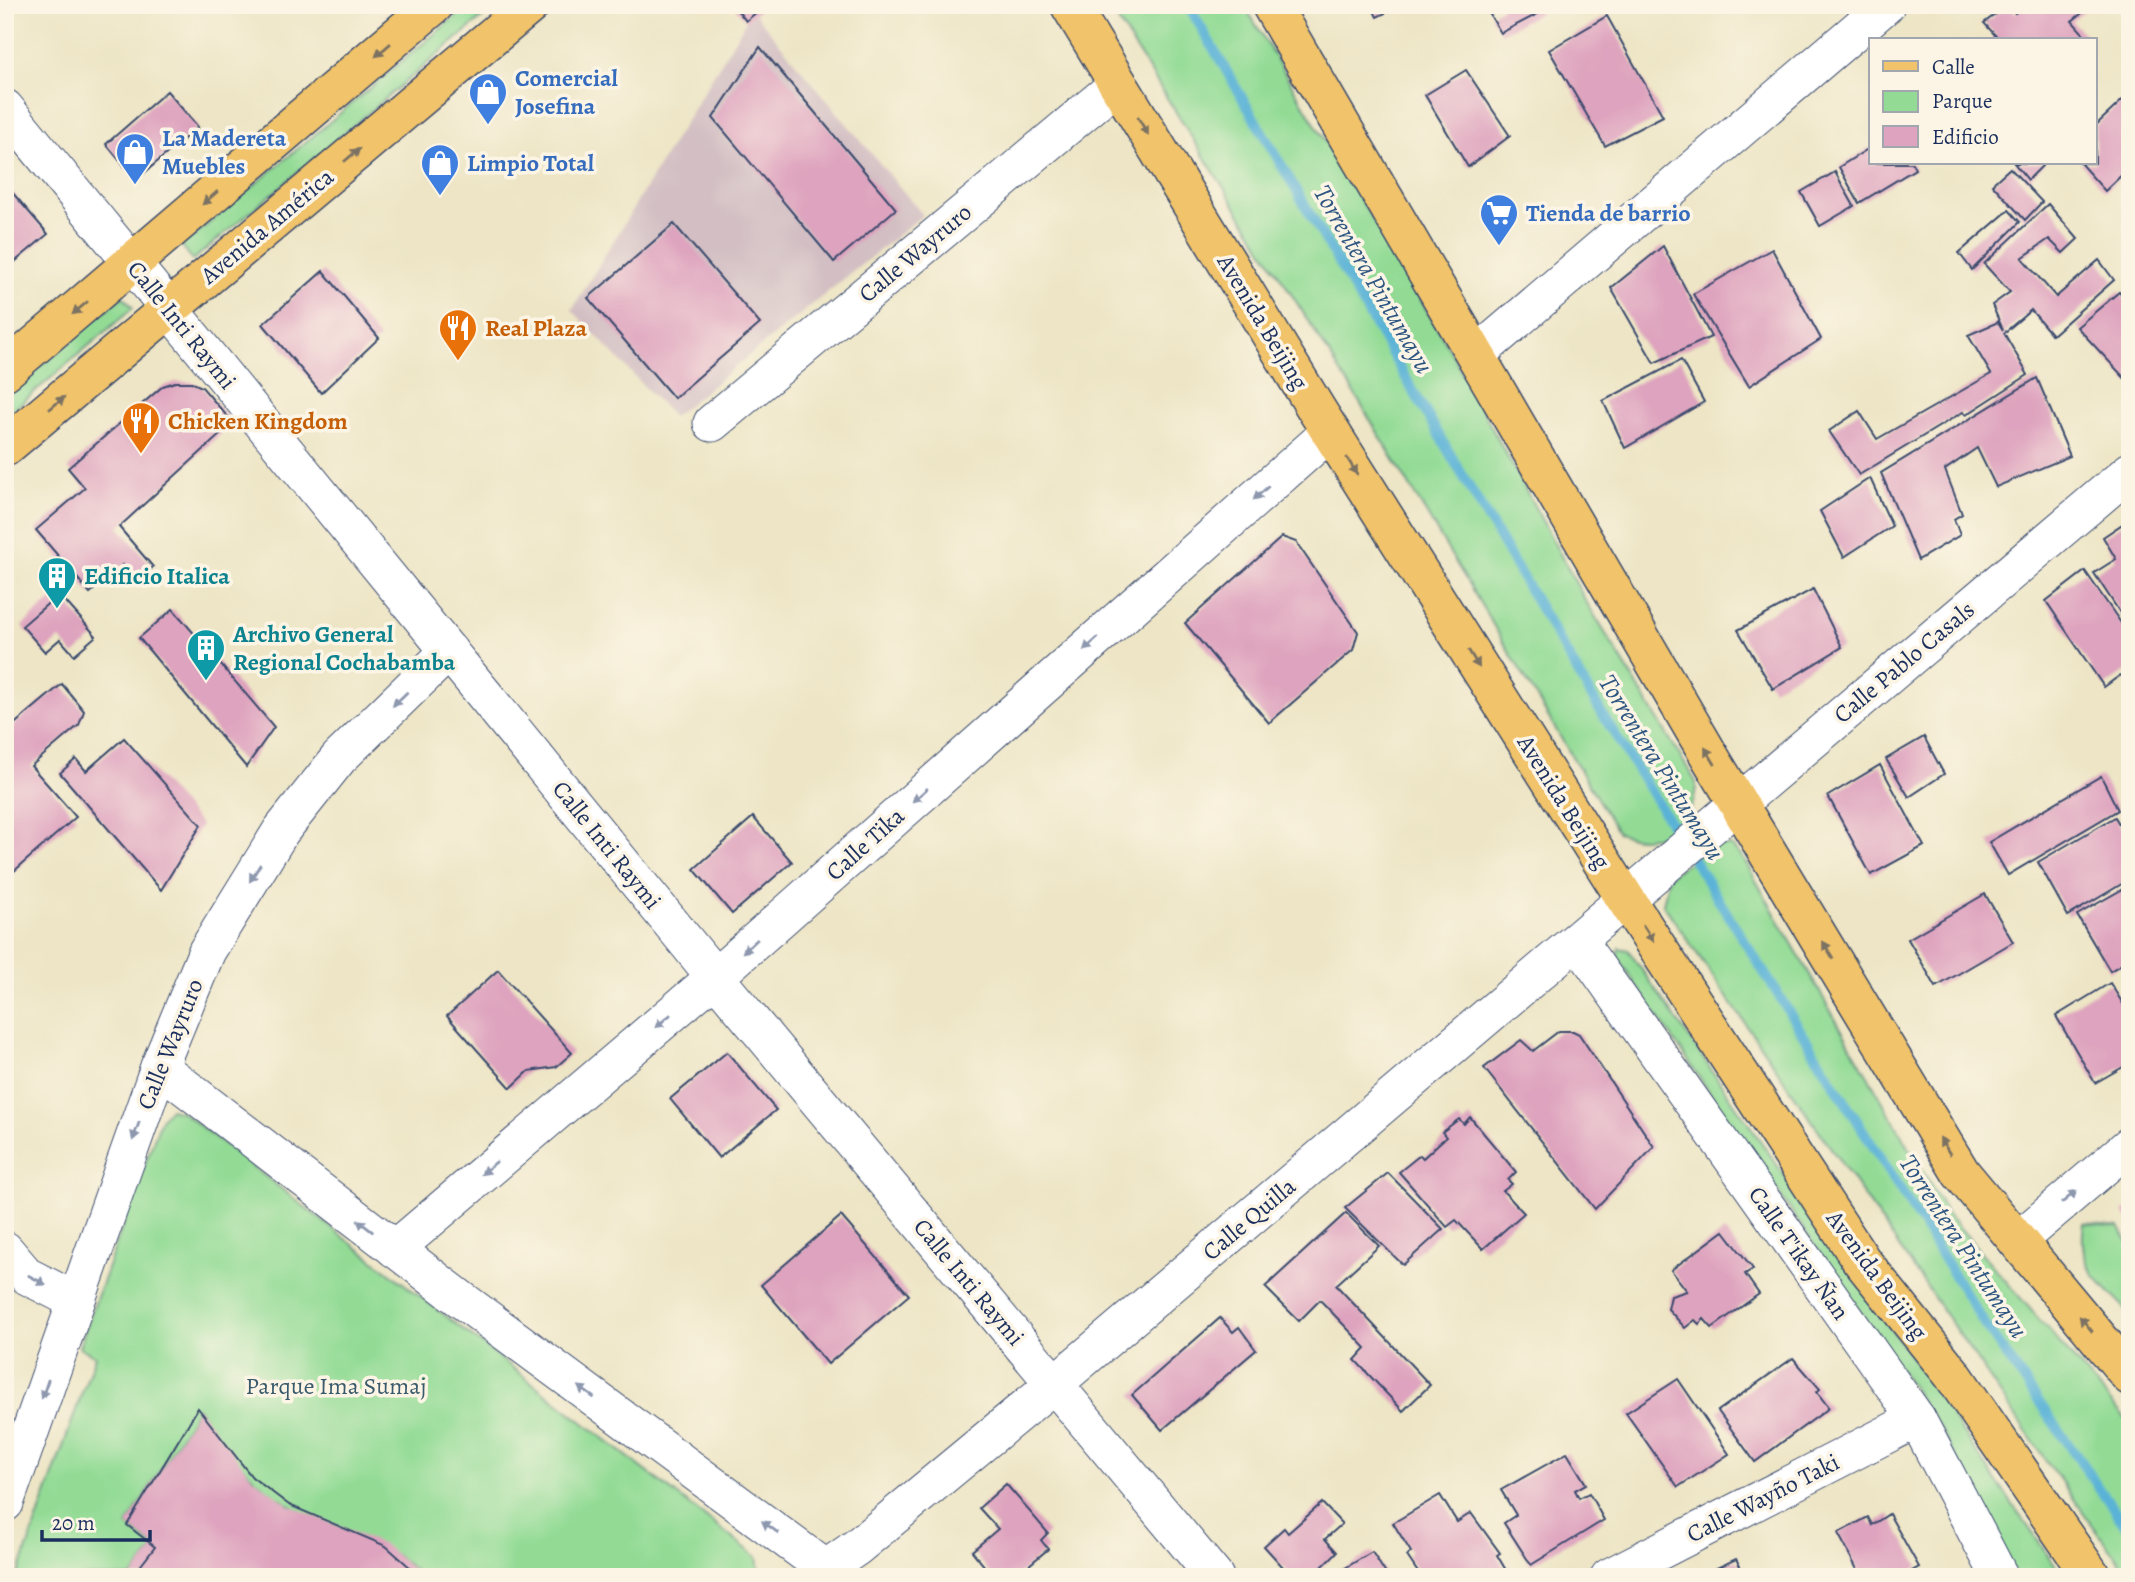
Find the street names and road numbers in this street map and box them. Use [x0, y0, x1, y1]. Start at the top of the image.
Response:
street label: Avenida América [193, 160, 341, 292]
street label: Calle Wayruro [852, 196, 978, 310]
street label: Avenida Beijing [1209, 247, 1316, 396]
street label: Calle Inti Raymi [120, 254, 244, 396]
street label: Calle Pablo Casals [1827, 594, 1981, 730]
street label: Avenida Beijing [1509, 728, 1618, 875]
street label: Calle Inti Raymi [545, 774, 669, 916]
street label: Calle Tika [819, 800, 912, 888]
street label: Calle Wayruro [129, 974, 211, 1114]
street label: Calle Quilla [1196, 1170, 1303, 1268]
street label: Calle T'ikay Ñan [1741, 1180, 1857, 1326]
street label: Avenida Beijing [1819, 1203, 1935, 1346]
street label: Calle Inti Raymi [906, 1212, 1032, 1352]
street label: Calle Wayño Taki [1681, 1446, 1845, 1550]

